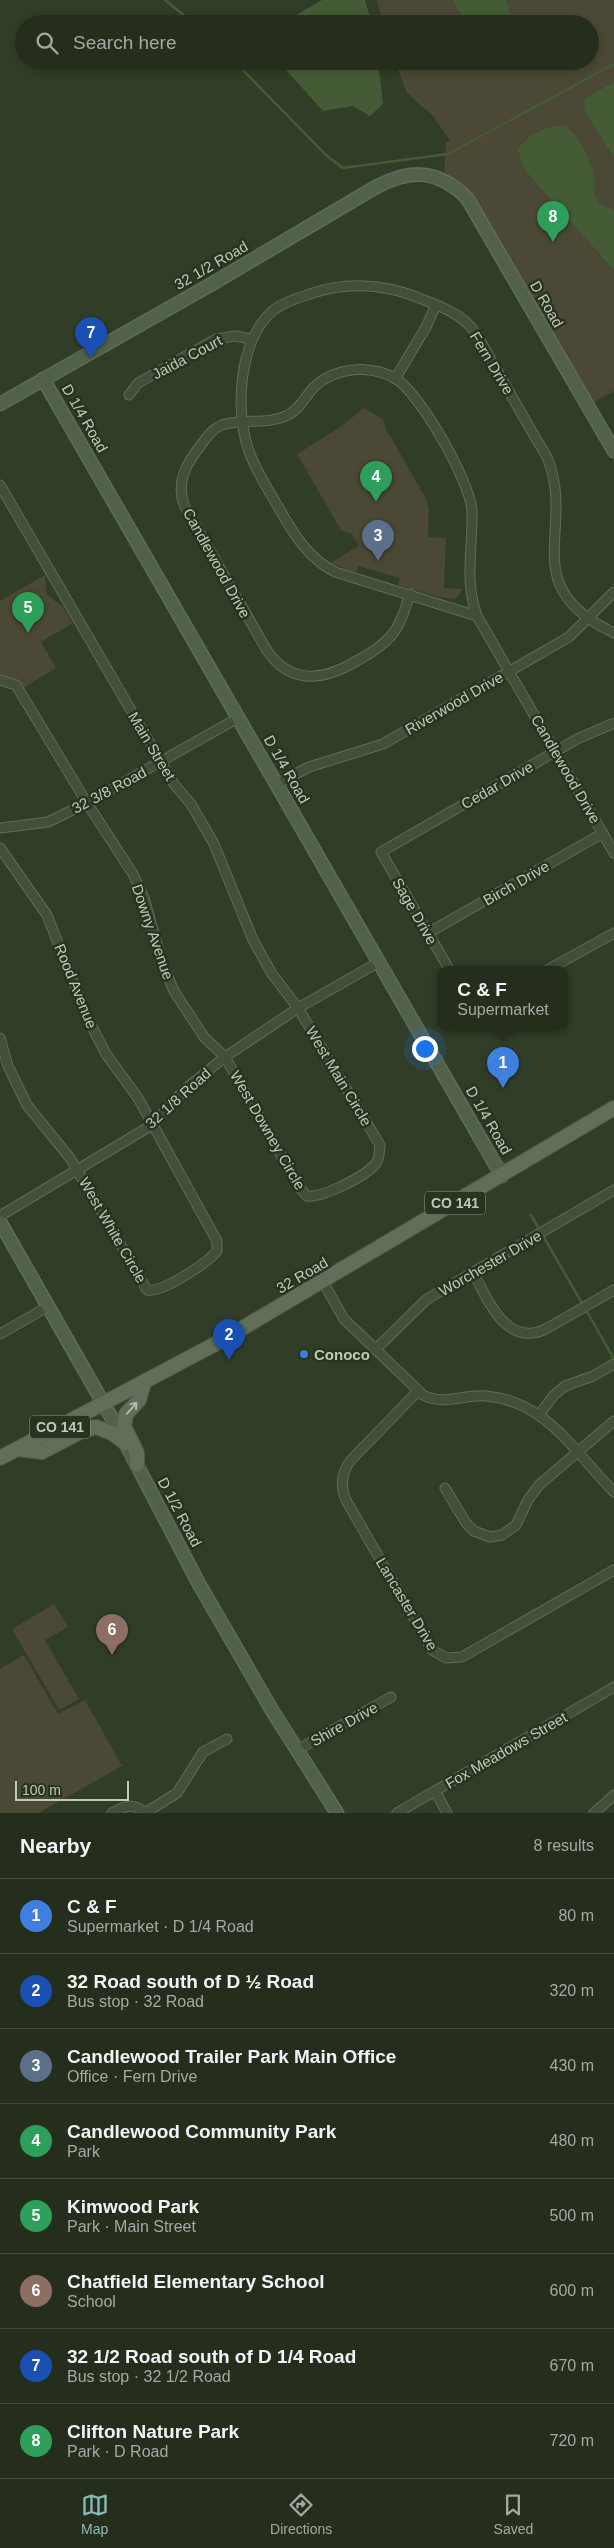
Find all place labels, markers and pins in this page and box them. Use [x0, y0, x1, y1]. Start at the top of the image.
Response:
pin: 8 [537, 201, 569, 242]
pin: 7 [75, 317, 107, 358]
pin: 4 [360, 461, 392, 502]
pin: 3 [362, 520, 394, 561]
pin: 5 [12, 592, 44, 633]
pin: 1 [487, 1047, 519, 1088]
pin: 2 [213, 1319, 245, 1360]
place label: Conoco [314, 1346, 370, 1363]
marker: Conoco [298, 1348, 310, 1360]
pin: 6 [96, 1614, 128, 1655]

